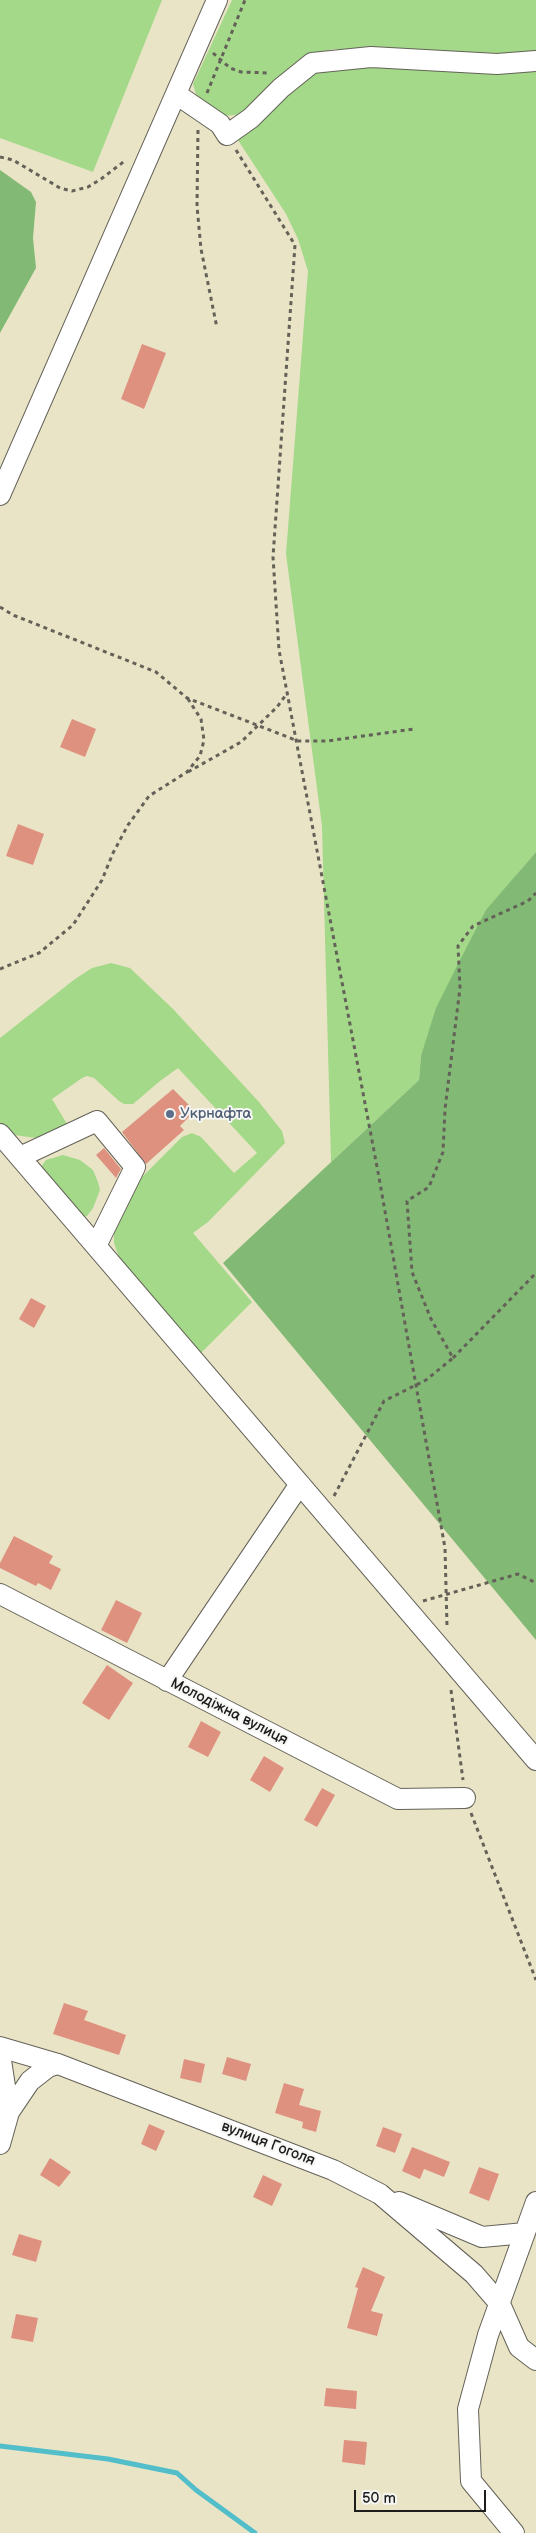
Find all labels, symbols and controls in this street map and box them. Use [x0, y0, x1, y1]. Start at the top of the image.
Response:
place label: Укрнафта [180, 1105, 251, 1123]
marker: Укрнафта [164, 1108, 176, 1120]
street label: Молодіжна вулиця [167, 1675, 291, 1749]
street label: вулиця Гоголя [219, 2118, 317, 2170]
scale bar [356, 2480, 488, 2512]
text: 50 m [362, 2489, 396, 2508]

